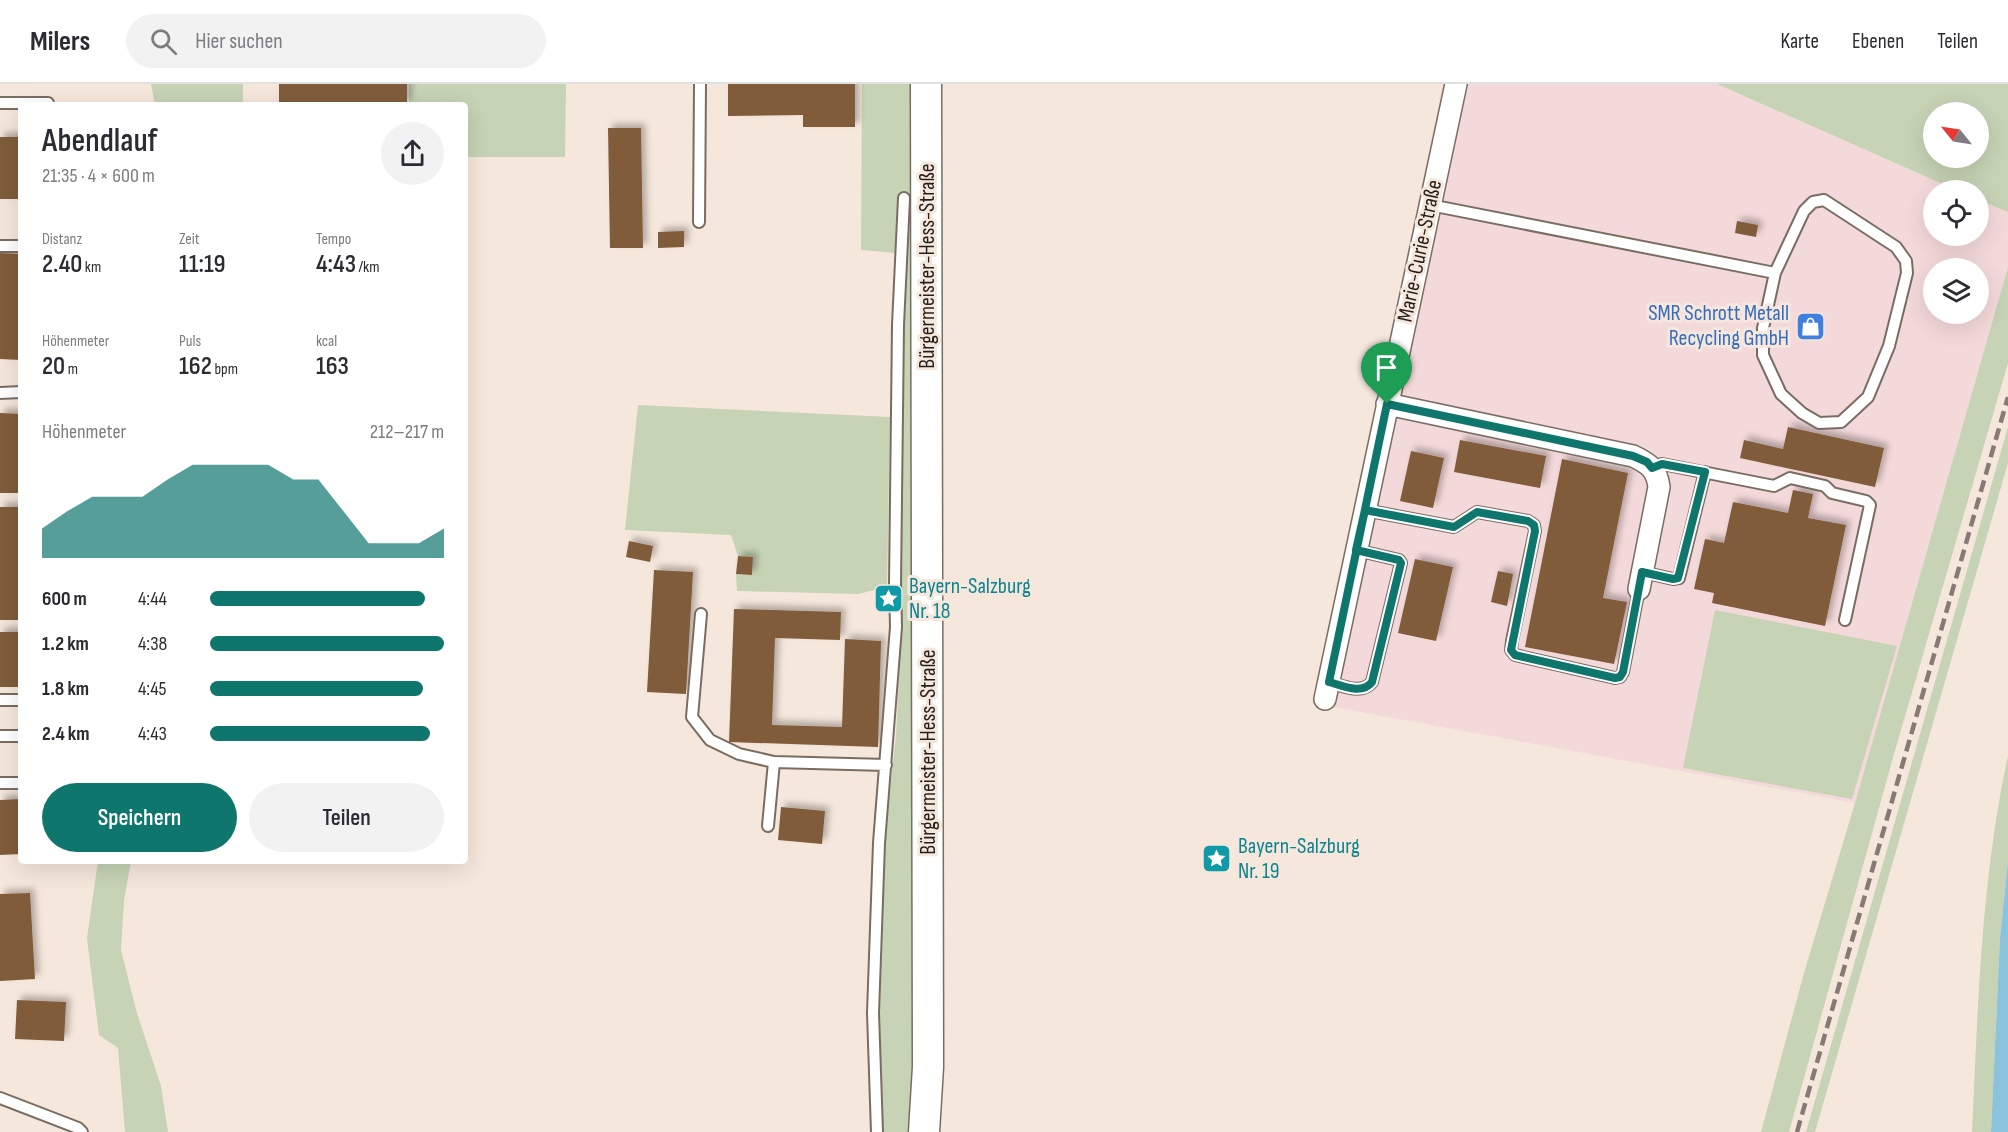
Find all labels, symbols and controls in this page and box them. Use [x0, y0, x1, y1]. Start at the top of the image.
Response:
search box [126, 14, 546, 68]
text: Milers [30, 25, 90, 58]
icon: search [147, 25, 180, 58]
text: Hier suchen [195, 28, 283, 55]
text: Karte [1781, 29, 1819, 54]
text: Ebenen [1852, 29, 1904, 54]
text: Teilen [1937, 29, 1978, 54]
north arrow [1923, 102, 1989, 168]
map controls [1923, 102, 1989, 324]
text: Abendlauf [42, 121, 158, 161]
button: share [381, 122, 444, 185]
street label: Bürgermeister-Hess-Straße [914, 163, 941, 369]
text: 21:35 · 4 × 600 m [42, 164, 155, 188]
street label: Marie-Curie-Straße [1392, 178, 1448, 324]
button: locate [1923, 180, 1989, 246]
text: Distanz [42, 230, 82, 249]
text: Zeit [179, 230, 200, 249]
text: Tempo [316, 230, 351, 249]
text: 2.40 [42, 249, 82, 280]
text: 11:19 [179, 249, 226, 280]
text: 4:43 [316, 249, 356, 280]
text: km [82, 258, 101, 277]
text: /km [356, 258, 379, 277]
button: layers [1923, 258, 1989, 324]
place label: SMR Schrott Metall Recycling GmbH [1648, 300, 1789, 352]
shop icon: SMR Schrott Metall Recycling GmbH [1794, 310, 1826, 342]
text: Höhenmeter [42, 332, 109, 351]
text: Puls [179, 332, 201, 351]
text: kcal [316, 332, 337, 351]
pin [1361, 342, 1412, 404]
text: 20 [42, 351, 65, 382]
text: 162 [179, 351, 212, 382]
text: 163 [316, 351, 349, 382]
icon: arrive [1370, 351, 1403, 384]
text: m [65, 360, 78, 379]
text: bpm [212, 360, 238, 379]
text: Höhenmeter [42, 420, 126, 444]
text: 212–217 m [370, 420, 444, 444]
place label: Bayern-Salzburg Nr. 18 [909, 573, 1031, 625]
place icon: Bayern-Salzburg Nr. 18 [872, 583, 904, 615]
text: 600 m [42, 587, 87, 611]
text: 4:44 [138, 587, 167, 611]
text: 1.2 km [42, 632, 89, 656]
text: 4:38 [138, 632, 167, 656]
street label: Bürgermeister-Hess-Straße [915, 649, 942, 855]
text: 1.8 km [42, 677, 89, 701]
text: 4:45 [138, 677, 167, 701]
text: 2.4 km [42, 722, 90, 746]
text: 4:43 [138, 722, 167, 746]
button: Speichern [42, 783, 237, 852]
button: Teilen [249, 783, 444, 852]
place label: Bayern-Salzburg Nr. 19 [1238, 833, 1360, 885]
place icon: Bayern-Salzburg Nr. 19 [1201, 843, 1233, 875]

